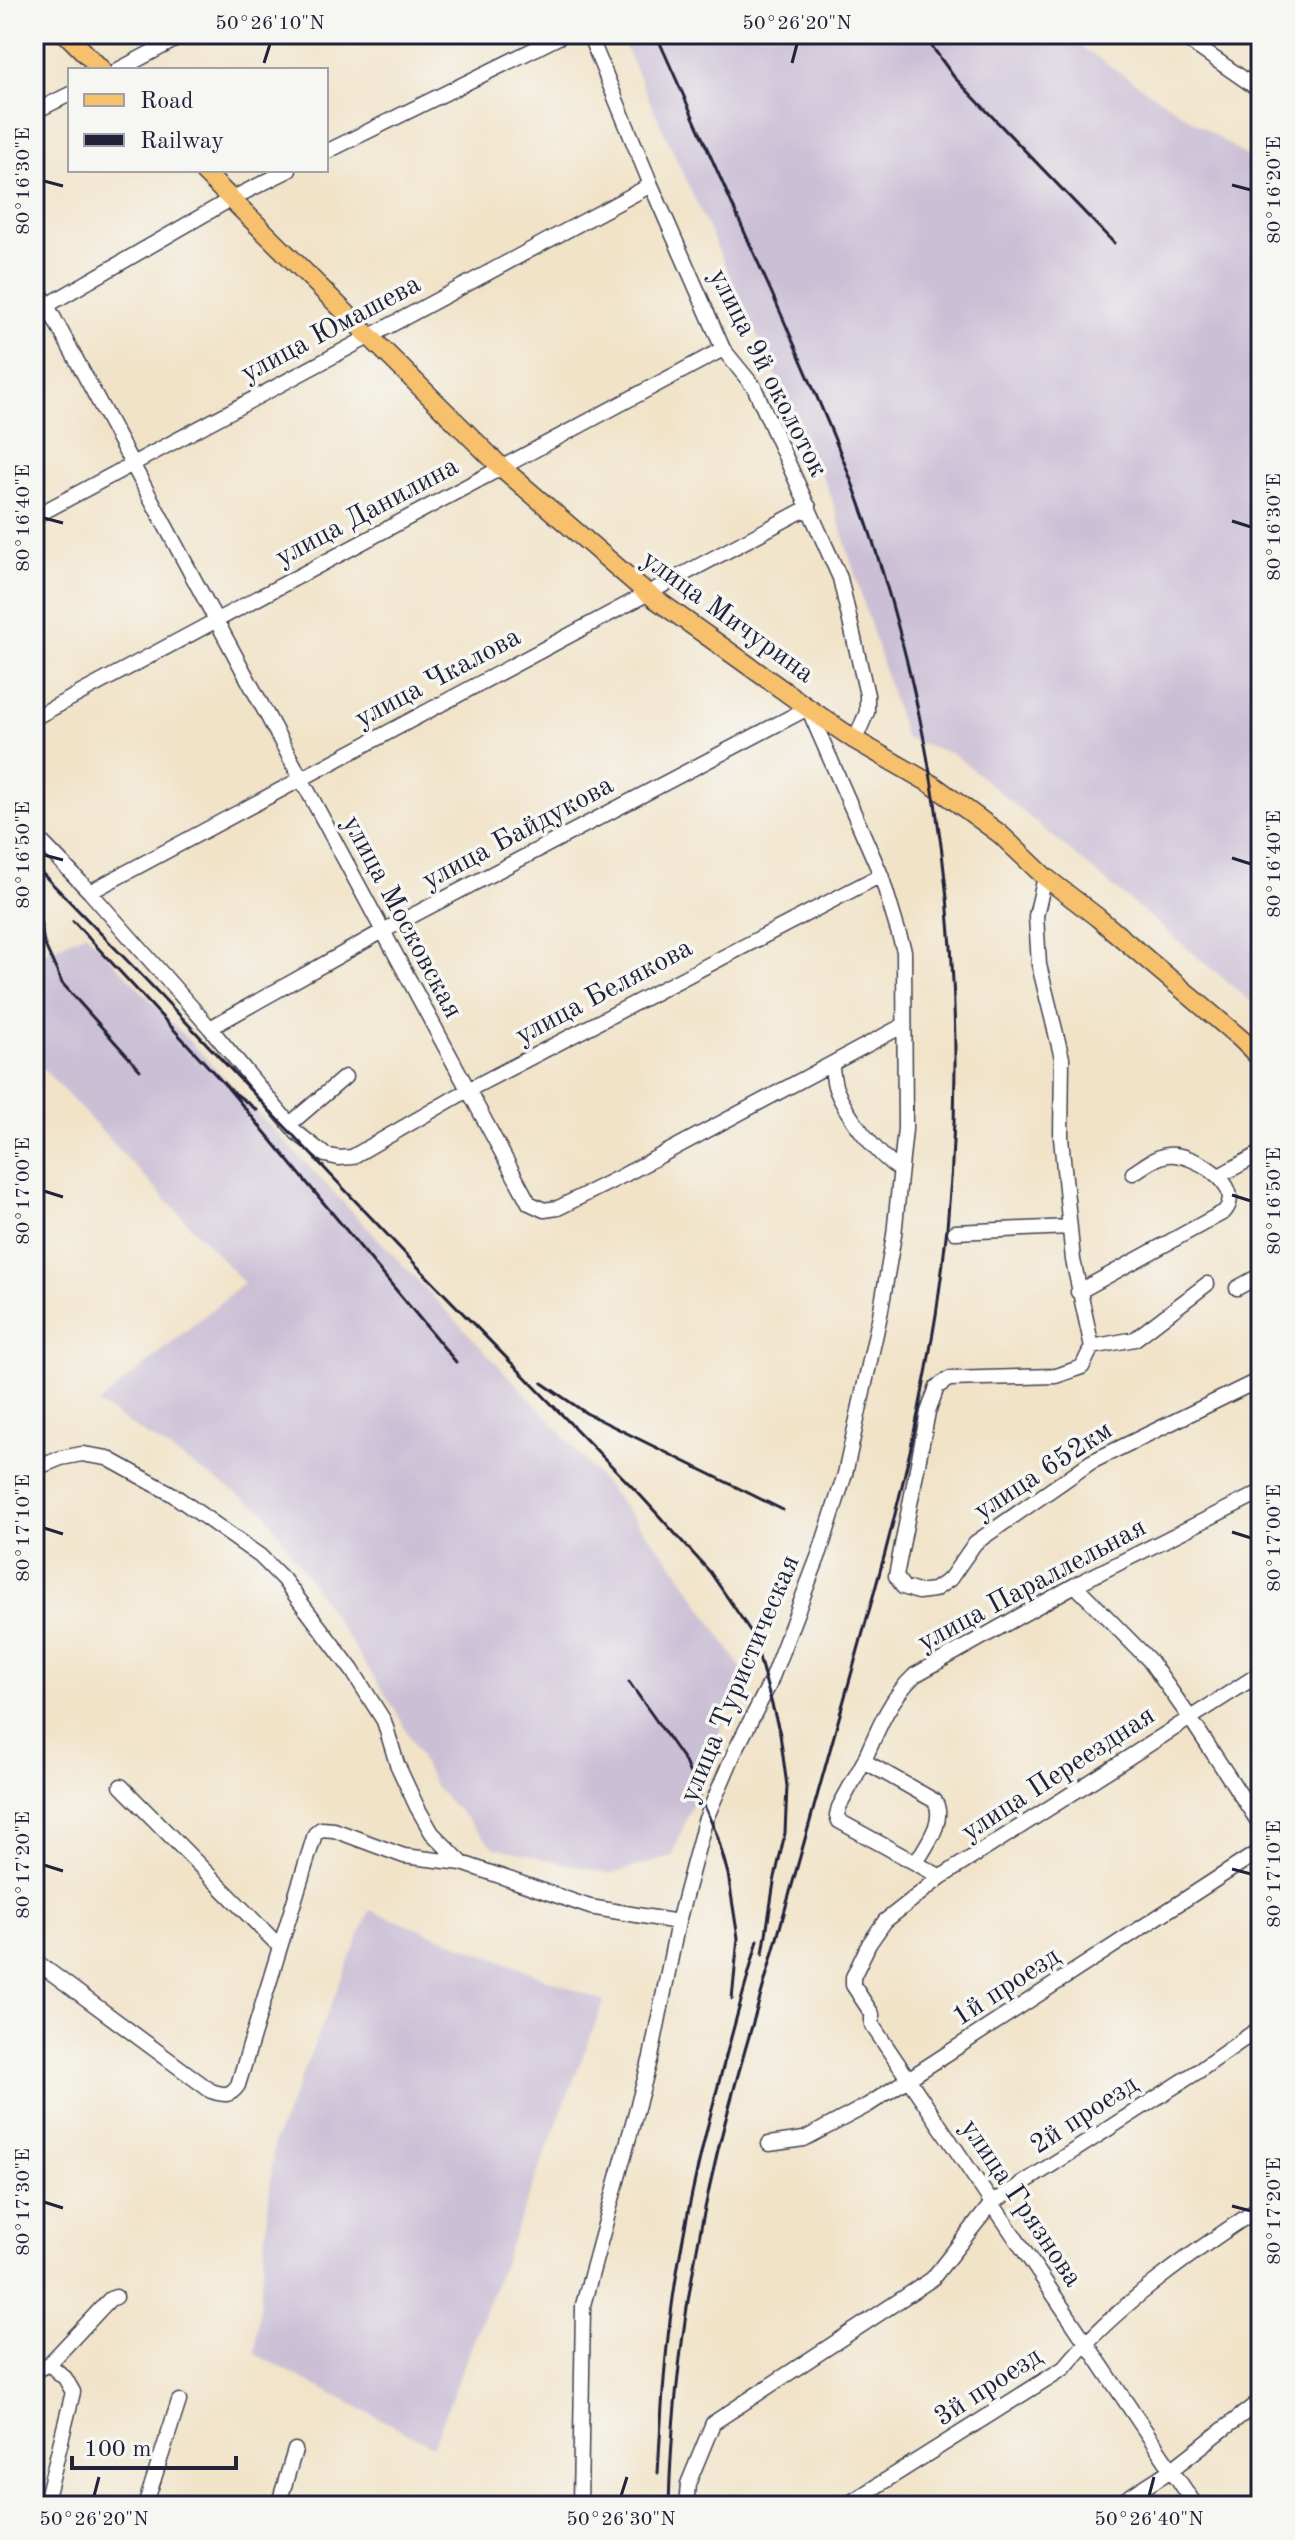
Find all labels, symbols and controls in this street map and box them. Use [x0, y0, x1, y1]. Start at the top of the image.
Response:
text: 50°26'10"N [215, 14, 325, 34]
text: 50°26'20"N [742, 14, 852, 34]
legend [68, 68, 328, 172]
text: Road [140, 90, 193, 114]
text: 80°16'30"E [14, 127, 34, 235]
text: Railway [140, 130, 224, 154]
text: 80°16'20"E [1265, 136, 1285, 244]
street label: улица 9й околоток [703, 265, 832, 482]
street label: улица Юмашева [237, 271, 426, 389]
street label: улица Данилина [271, 453, 464, 573]
text: 80°16'40"E [14, 464, 34, 572]
text: 80°16'30"E [1265, 473, 1285, 581]
street label: улица Мичурина [636, 546, 819, 689]
street label: улица Чкалова [351, 623, 526, 734]
street label: улица Байдукова [418, 771, 619, 896]
text: 80°16'50"E [14, 801, 34, 909]
text: 80°16'40"E [1265, 810, 1285, 918]
street label: улица Московская [336, 811, 467, 1023]
street label: улица Белякова [511, 934, 698, 1051]
text: 80°17'00"E [14, 1137, 34, 1245]
text: 80°16'50"E [1265, 1147, 1285, 1255]
street label: улица 652км [970, 1417, 1118, 1526]
text: 80°17'10"E [14, 1474, 34, 1582]
text: 80°17'00"E [1265, 1484, 1285, 1592]
street label: улица Параллельная [914, 1514, 1151, 1658]
street label: улица Туристическая [676, 1551, 806, 1807]
street label: улица Переездная [957, 1702, 1160, 1847]
text: 80°17'20"E [14, 1811, 34, 1919]
text: 80°17'10"E [1265, 1820, 1285, 1928]
street label: 1й проезд [948, 1943, 1065, 2032]
street label: 2й проезд [1026, 2071, 1143, 2160]
street label: улица Грязнова [954, 2115, 1087, 2293]
text: 80°17'30"E [14, 2148, 34, 2256]
text: 80°17'20"E [1265, 2157, 1285, 2265]
street label: 3й проезд [930, 2343, 1047, 2432]
scale bar [72, 2420, 236, 2470]
text: 100 m [84, 2438, 152, 2462]
text: 50°26'20"N [39, 2510, 149, 2530]
text: 50°26'30"N [566, 2510, 676, 2530]
text: 50°26'40"N [1094, 2510, 1204, 2530]

